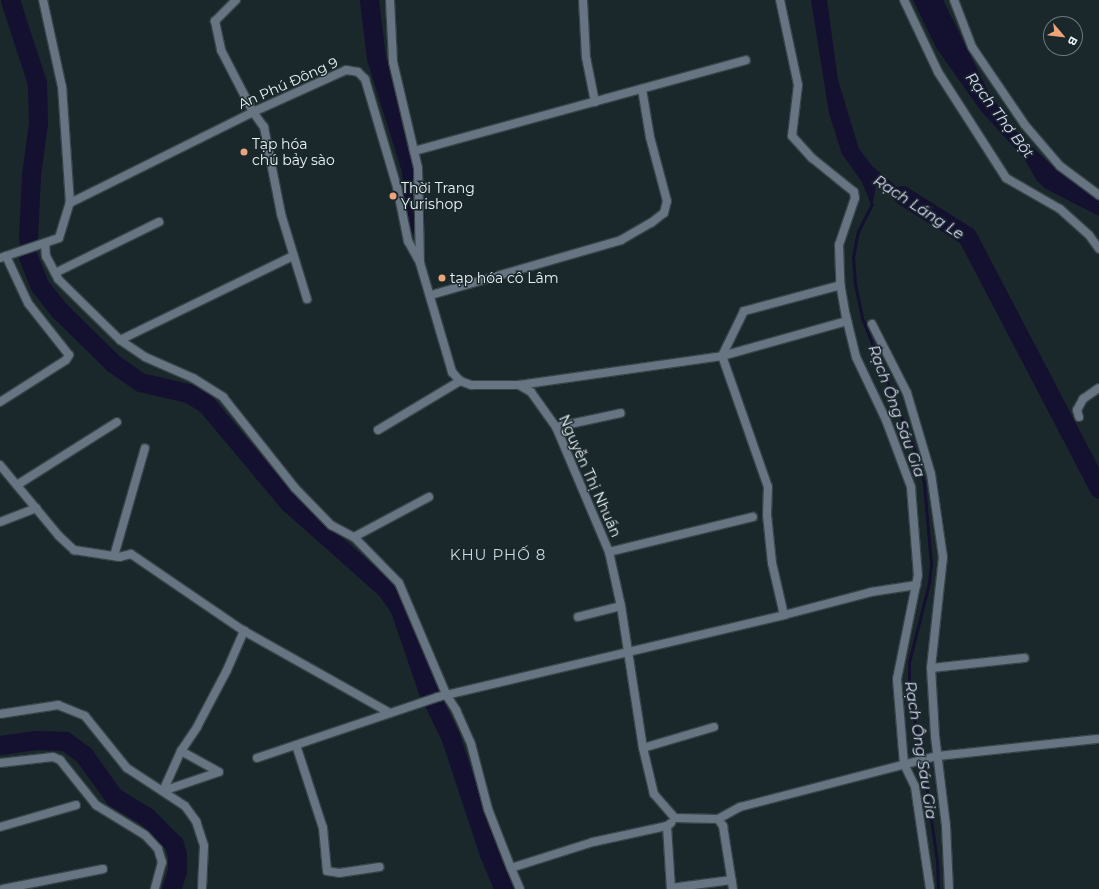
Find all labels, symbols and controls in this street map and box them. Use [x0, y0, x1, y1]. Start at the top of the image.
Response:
north arrow [1043, 16, 1083, 56]
text: B [1065, 34, 1081, 48]
street label: An Phú Đông 9 [236, 53, 340, 113]
water label: Rạch Thợ Bột [962, 69, 1038, 161]
place label: Tạp hóa chú bảy sào [252, 136, 335, 168]
marker: Tạp hóa chú bảy sào [239, 147, 249, 157]
water label: Rạch Láng Le [870, 171, 968, 243]
place label: Thời Trang Yurishop [401, 180, 475, 212]
marker: Thời Trang Yurishop [388, 191, 398, 201]
place label: tạp hóa cô Lâm [450, 270, 559, 286]
marker: tạp hóa cô Lâm [437, 273, 447, 283]
water label: Rạch Ông Sáu Gia [865, 342, 929, 480]
street label: Nguyễn Thị Nhuần [555, 412, 625, 540]
district label: KHU PHỐ 8 [450, 546, 546, 564]
water label: Rạch Ông Sáu Gia [901, 680, 941, 820]

